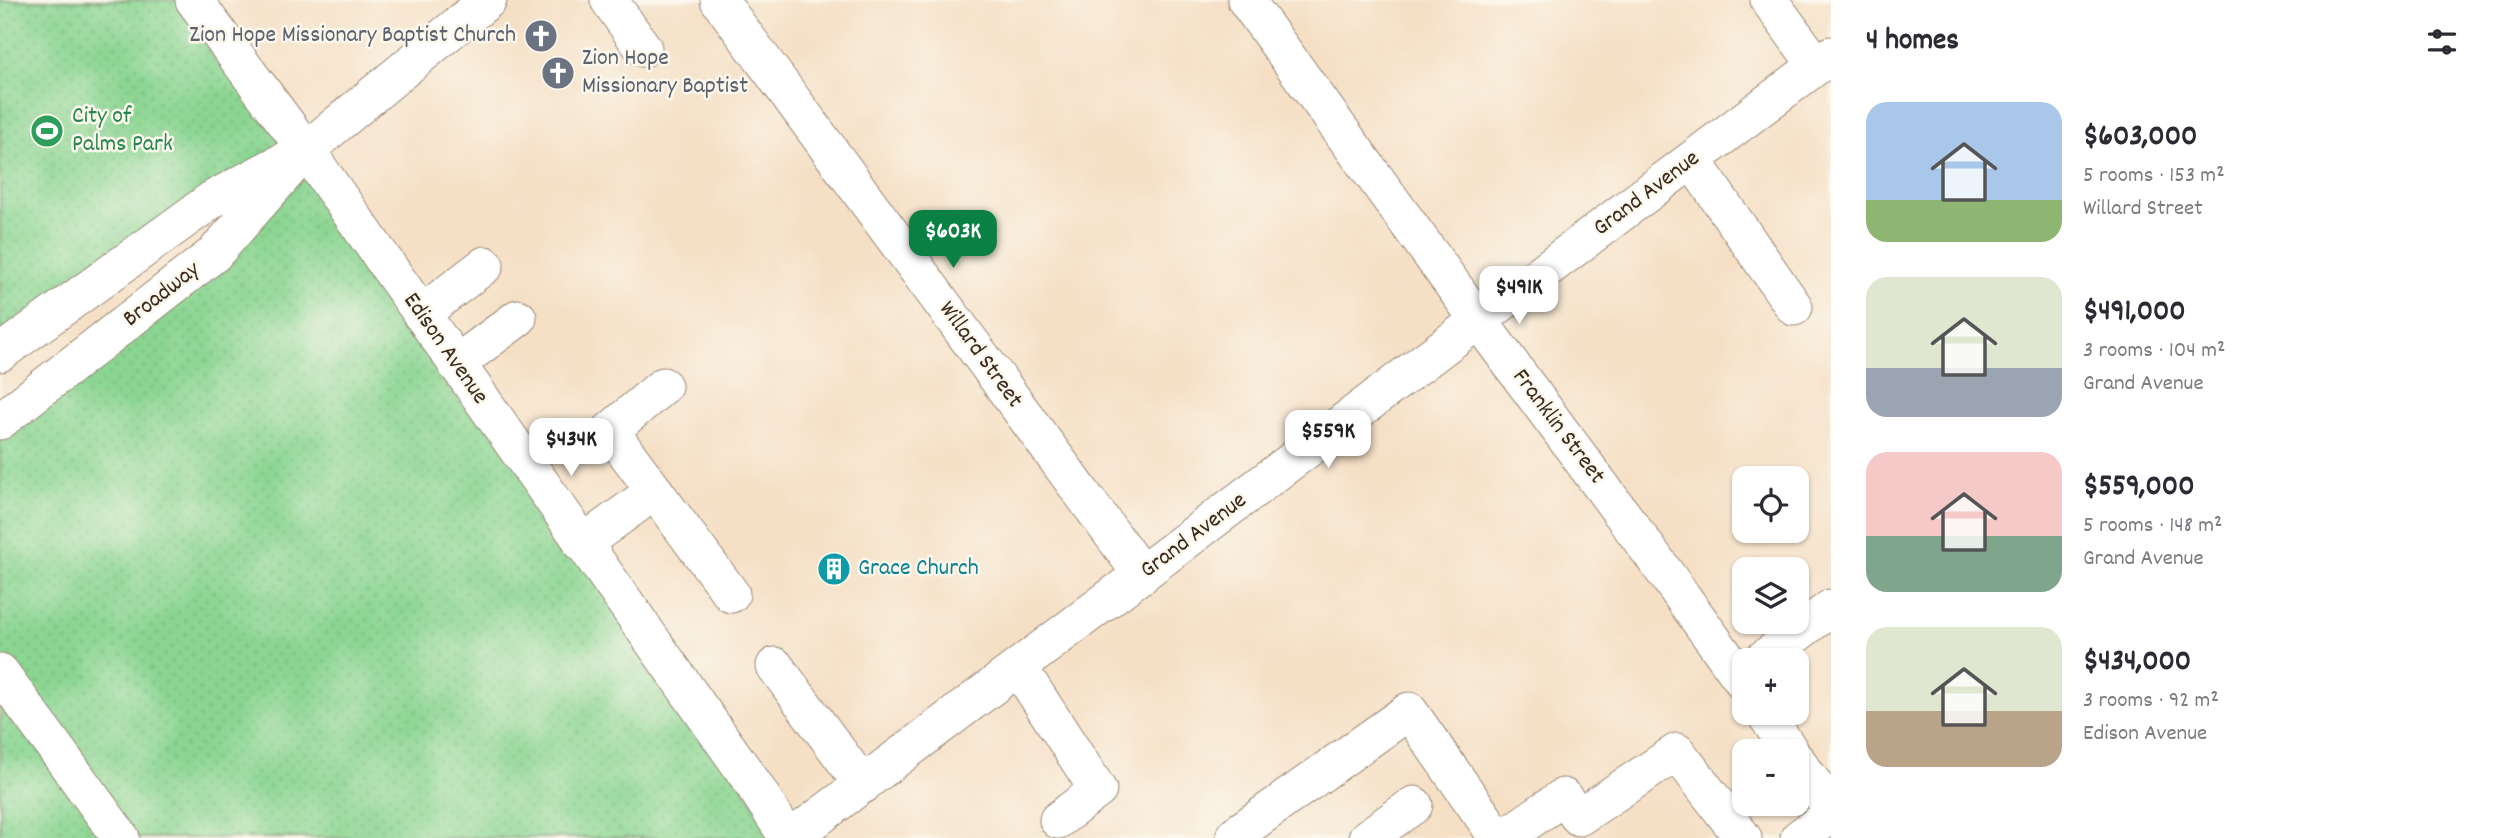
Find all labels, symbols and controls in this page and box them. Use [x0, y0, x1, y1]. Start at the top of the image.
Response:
church icon: Zion Hope Missionary Baptist Church [522, 17, 560, 55]
place label: Zion Hope Missionary Baptist Church [189, 19, 516, 53]
text: 4 homes [1866, 21, 1959, 64]
icon: filters [2423, 23, 2461, 61]
place label: Zion Hope Missionary Baptist [582, 42, 748, 104]
church icon: Zion Hope Missionary Baptist [539, 54, 577, 92]
place label: City of Palms Park [72, 100, 173, 162]
sports icon: City of Palms Park [28, 112, 66, 150]
text: $603,000 [2083, 117, 2197, 160]
icon: home [1922, 130, 2006, 214]
street label: Grand Avenue [1587, 143, 1707, 245]
text: 5 rooms · 153 m² [2083, 160, 2225, 193]
text: Willard Street [2083, 193, 2203, 226]
pin: $603K [904, 210, 1002, 270]
text: $603K [925, 216, 981, 249]
street label: Broadway [116, 253, 209, 336]
pin: $491K [1470, 266, 1568, 326]
text: $491K [1495, 272, 1543, 305]
street label: Edison Avenue [394, 286, 496, 412]
text: $491,000 [2083, 292, 2186, 335]
street label: Willard Street [930, 295, 1031, 416]
icon: home [1922, 305, 2006, 389]
text: 3 rooms · 104 m² [2083, 335, 2225, 368]
street label: Franklin Street [1503, 362, 1613, 492]
text: Grand Avenue [2083, 368, 2204, 401]
pin: $559K [1279, 410, 1377, 470]
text: $559K [1301, 416, 1355, 449]
pin: $434K [522, 419, 620, 478]
text: $434K [545, 424, 597, 457]
map controls [1732, 466, 1809, 816]
button: locate [1732, 466, 1809, 543]
text: $559,000 [2083, 467, 2194, 510]
icon: home [1922, 480, 2006, 564]
street label: Grand Avenue [1134, 485, 1254, 587]
text: 5 rooms · 148 m² [2083, 510, 2222, 543]
text: Grand Avenue [2083, 543, 2204, 576]
building icon: Grace Church [815, 550, 853, 588]
place label: Grace Church [858, 552, 979, 586]
button: layers [1732, 557, 1809, 634]
text: $434,000 [2083, 642, 2191, 685]
button: + [1732, 648, 1809, 725]
icon: home [1922, 655, 2006, 739]
text: 3 rooms · 92 m² [2083, 685, 2219, 718]
text: Edison Avenue [2083, 718, 2207, 751]
button: − [1732, 739, 1809, 816]

